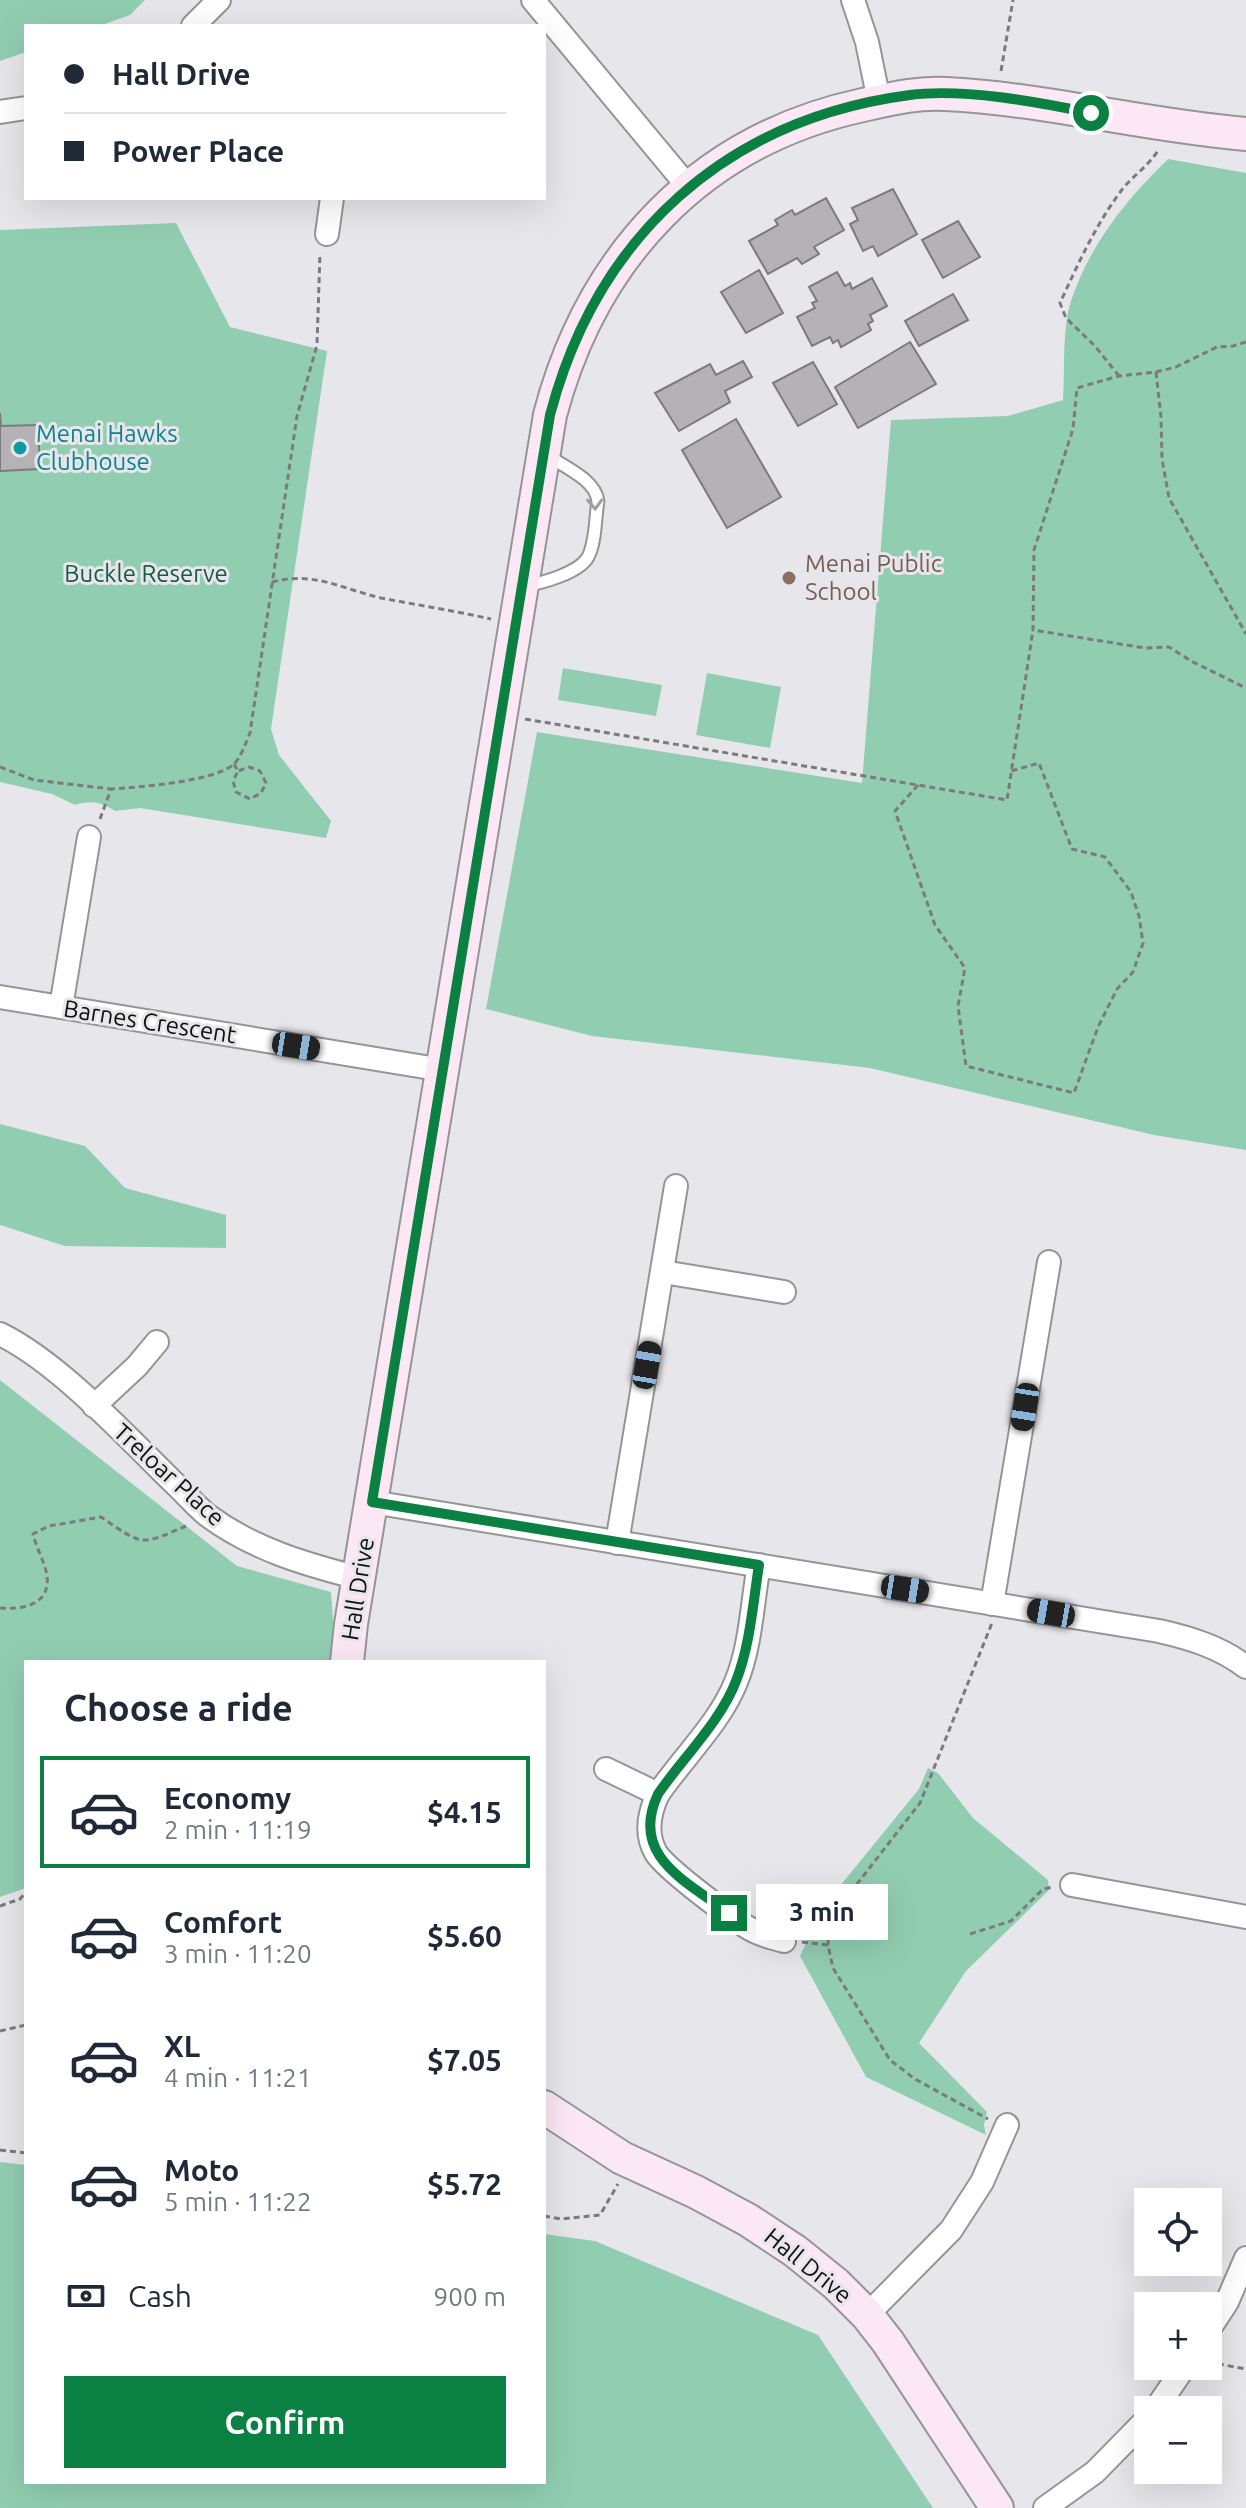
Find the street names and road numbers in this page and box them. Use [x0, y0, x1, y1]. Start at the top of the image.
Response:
street label: Barnes Crescent [62, 995, 239, 1049]
street label: Treloar Place [108, 1418, 230, 1531]
street label: Hall Drive [336, 1536, 379, 1642]
street label: Hall Drive [759, 2222, 857, 2309]

